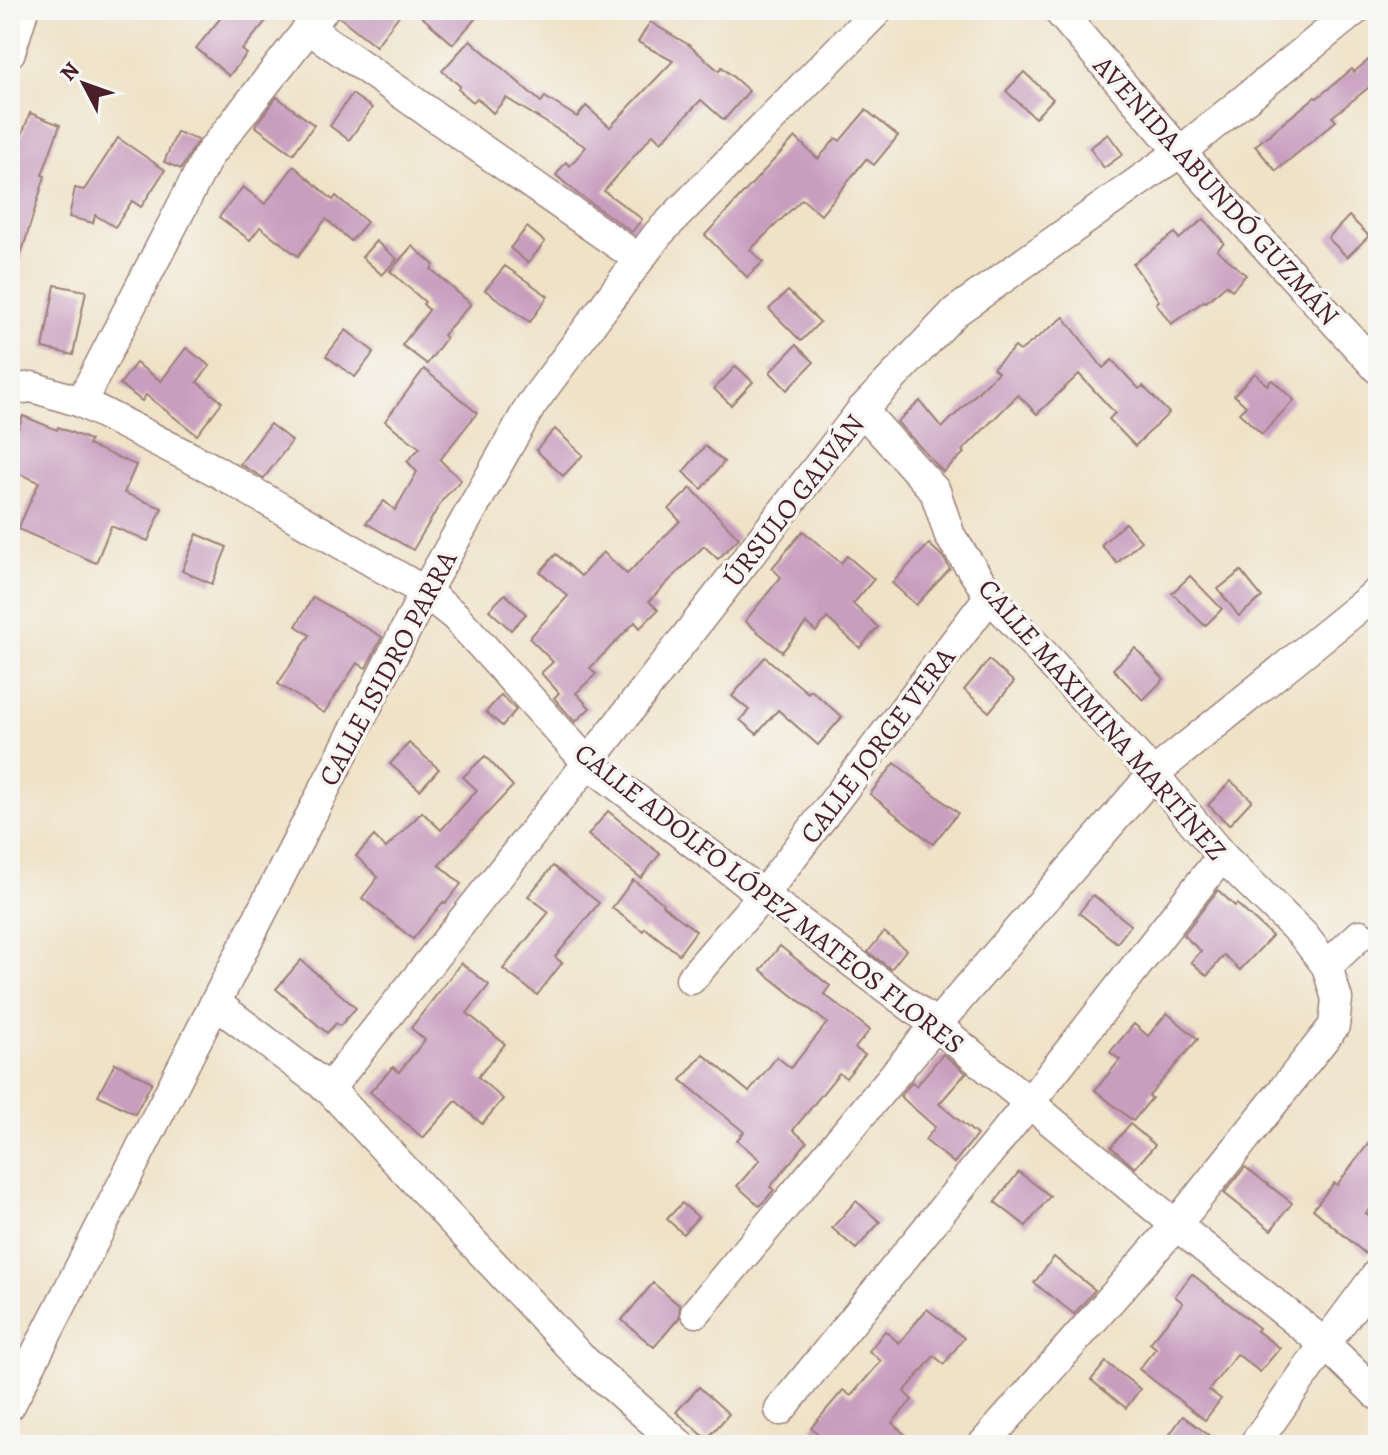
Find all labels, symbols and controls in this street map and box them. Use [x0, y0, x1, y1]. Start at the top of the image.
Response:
north arrow [44, 44, 124, 124]
street label: AVENIDA ABUNDÓ GUZMÁN [1084, 47, 1348, 334]
text: N [53, 56, 86, 87]
street label: ÚRSULO GALVÁN [714, 406, 873, 595]
street label: CALLE ISIDRO PARRA [310, 544, 466, 793]
street label: CALLE MAXIMINA MARTÍNEZ [969, 571, 1235, 869]
street label: CALLE JORGE VERA [791, 639, 965, 851]
street label: CALLE ADOLFO LÓPEZ MATEOS FLORES [567, 734, 972, 1063]

